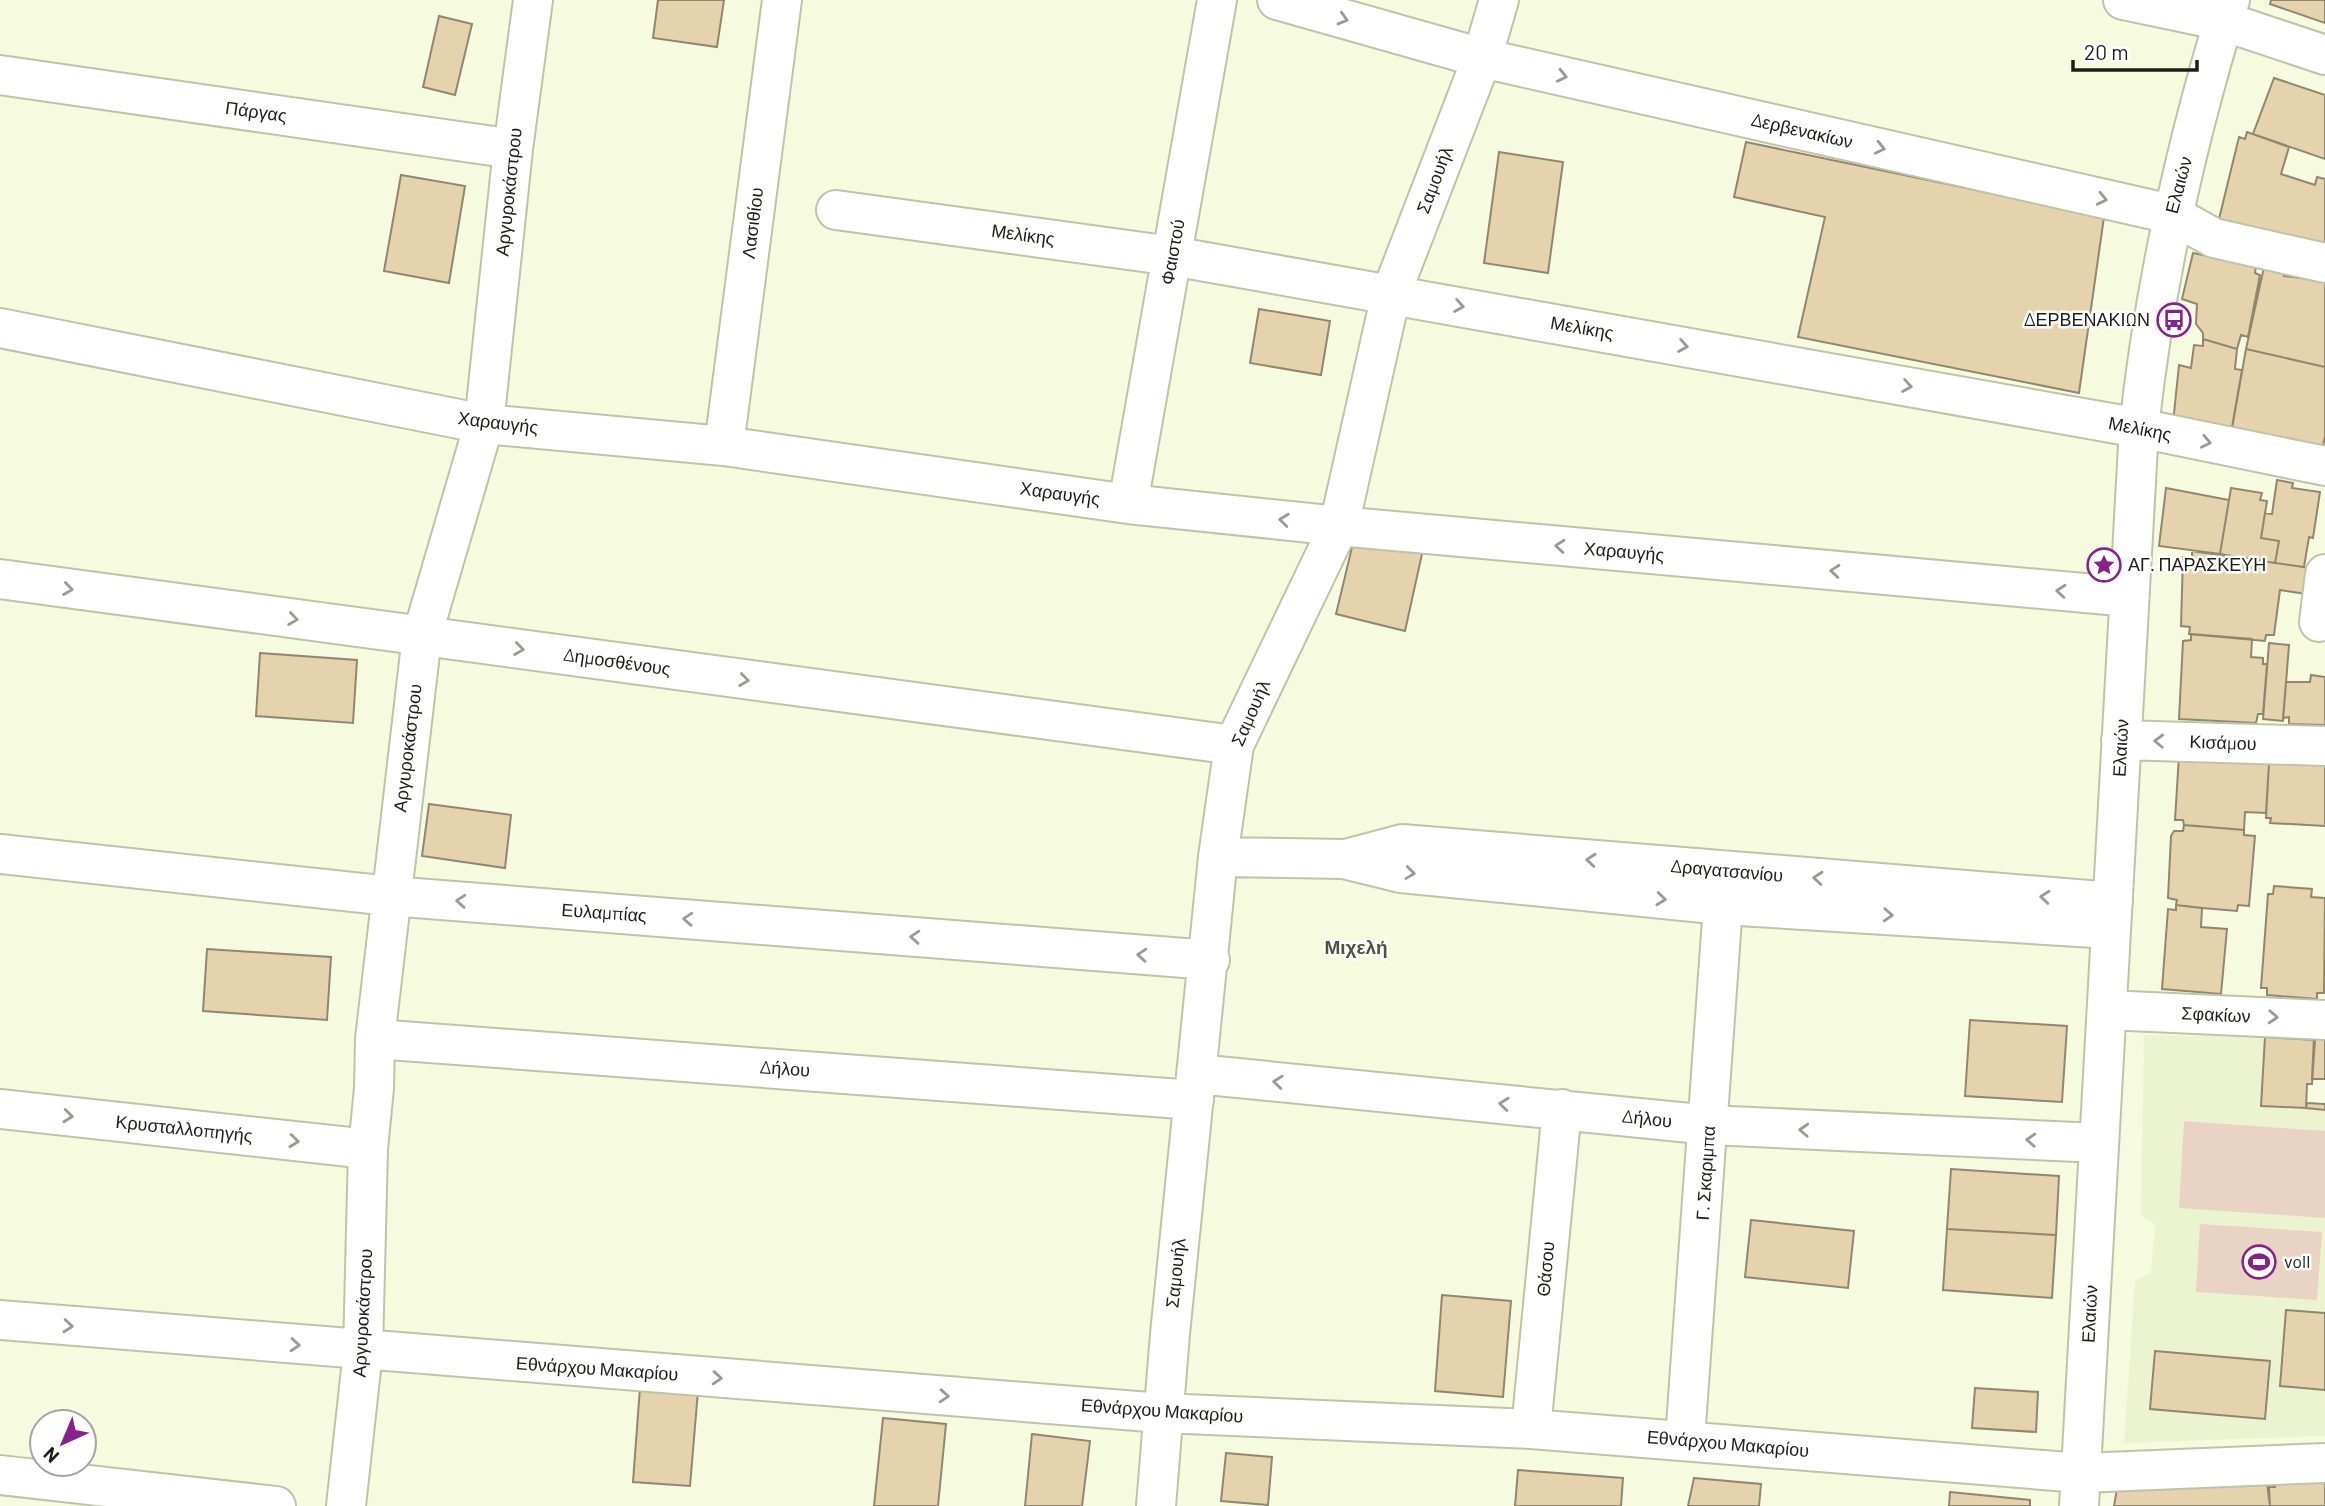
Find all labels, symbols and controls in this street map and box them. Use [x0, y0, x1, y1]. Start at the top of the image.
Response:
one-way arrow [1336, 10, 1348, 25]
scale bar [2073, 28, 2197, 72]
text: 20 m [2084, 39, 2129, 64]
one-way arrow [1556, 68, 1568, 83]
street label: Πάργας [224, 96, 289, 126]
street label: Δερβενακίων [1749, 108, 1855, 152]
street label: Αργυροκάστρου [490, 127, 526, 257]
one-way arrow [1874, 140, 1886, 155]
street label: Σαμουήλ [1411, 143, 1457, 216]
street label: Ελαιών [2160, 154, 2196, 216]
street label: Λασιθίου [737, 186, 767, 260]
one-way arrow [2096, 190, 2108, 205]
street label: Φαιστού [1155, 217, 1189, 287]
street label: Μελίκης [990, 219, 1057, 249]
one-way arrow [1453, 298, 1465, 313]
bus stop icon: ΔΕΡΒΕΝΑΚΙΩΝ [2155, 301, 2193, 339]
place label: ΔΕΡΒΕΝΑΚΙΩΝ [2024, 308, 2150, 330]
street label: Μελίκης [1549, 311, 1616, 343]
one-way arrow [1677, 338, 1689, 353]
one-way arrow [1901, 378, 1912, 393]
street label: Χαραυγής [457, 406, 540, 438]
street label: Μελίκης [2107, 411, 2174, 445]
one-way arrow [2200, 433, 2212, 448]
street label: Χαραυγής [1019, 477, 1102, 510]
one-way arrow [1278, 513, 1290, 528]
street label: Χαραυγής [1583, 537, 1666, 566]
one-way arrow [1554, 539, 1565, 554]
place icon: ΑΓ. ΠΑΡΑΣΚΕΥΗ [2085, 546, 2123, 584]
place label: ΑΓ. ΠΑΡΑΣΚΕΥΗ [2128, 553, 2266, 575]
one-way arrow [1829, 564, 1840, 579]
one-way arrow [62, 581, 73, 596]
one-way arrow [2056, 584, 2067, 599]
one-way arrow [287, 611, 299, 626]
one-way arrow [513, 642, 524, 657]
street label: Δημοσθένους [562, 643, 672, 679]
one-way arrow [738, 672, 750, 687]
street label: Σαμουήλ [1226, 676, 1274, 749]
street label: Αργυροκάστρου [388, 683, 426, 813]
street label: Ελαιών [2107, 718, 2133, 778]
street label: Κισάμου [2189, 730, 2257, 754]
one-way arrow [2153, 733, 2164, 748]
one-way arrow [1585, 853, 1596, 868]
street label: Δραγατσανίου [1670, 854, 1784, 886]
one-way arrow [1404, 866, 1416, 881]
one-way arrow [1812, 871, 1823, 886]
one-way arrow [2039, 890, 2050, 905]
one-way arrow [1656, 891, 1667, 906]
one-way arrow [455, 894, 466, 909]
street label: Ευλαμπίας [561, 898, 648, 926]
one-way arrow [1883, 907, 1894, 922]
one-way arrow [682, 912, 693, 927]
one-way arrow [909, 930, 920, 945]
district label: Μιχελή [1324, 935, 1388, 958]
one-way arrow [1136, 948, 1147, 963]
street label: Σφακίων [2181, 1001, 2251, 1027]
one-way arrow [2268, 1010, 2279, 1025]
street label: Δήλου [759, 1055, 811, 1081]
one-way arrow [1272, 1074, 1284, 1089]
one-way arrow [1498, 1097, 1509, 1112]
street label: Δήλου [1621, 1104, 1673, 1132]
one-way arrow [62, 1109, 74, 1124]
street label: Κρυσταλλοπηγής [115, 1110, 254, 1146]
one-way arrow [1798, 1122, 1809, 1137]
street label: Γ. Σκαριμπα [1691, 1125, 1719, 1221]
one-way arrow [288, 1133, 300, 1148]
one-way arrow [2025, 1133, 2036, 1148]
street label: Σαμουήλ [1160, 1237, 1190, 1309]
street label: Θάσου [1532, 1240, 1558, 1297]
sports icon: voll [2240, 1243, 2278, 1281]
street label: Αργυροκάστρου [348, 1248, 376, 1378]
place label: voll [2284, 1250, 2310, 1272]
street label: Ελαιών [2076, 1284, 2102, 1344]
one-way arrow [62, 1318, 74, 1333]
one-way arrow [289, 1337, 300, 1352]
street label: Εθνάρχου Μακαρίου [515, 1351, 679, 1385]
one-way arrow [712, 1370, 723, 1385]
one-way arrow [938, 1388, 949, 1403]
street label: Εθνάρχου Μακαρίου [1080, 1393, 1244, 1427]
north arrow [28, 1408, 98, 1478]
street label: Εθνάρχου Μακαρίου [1646, 1425, 1810, 1461]
text: N [38, 1443, 63, 1468]

